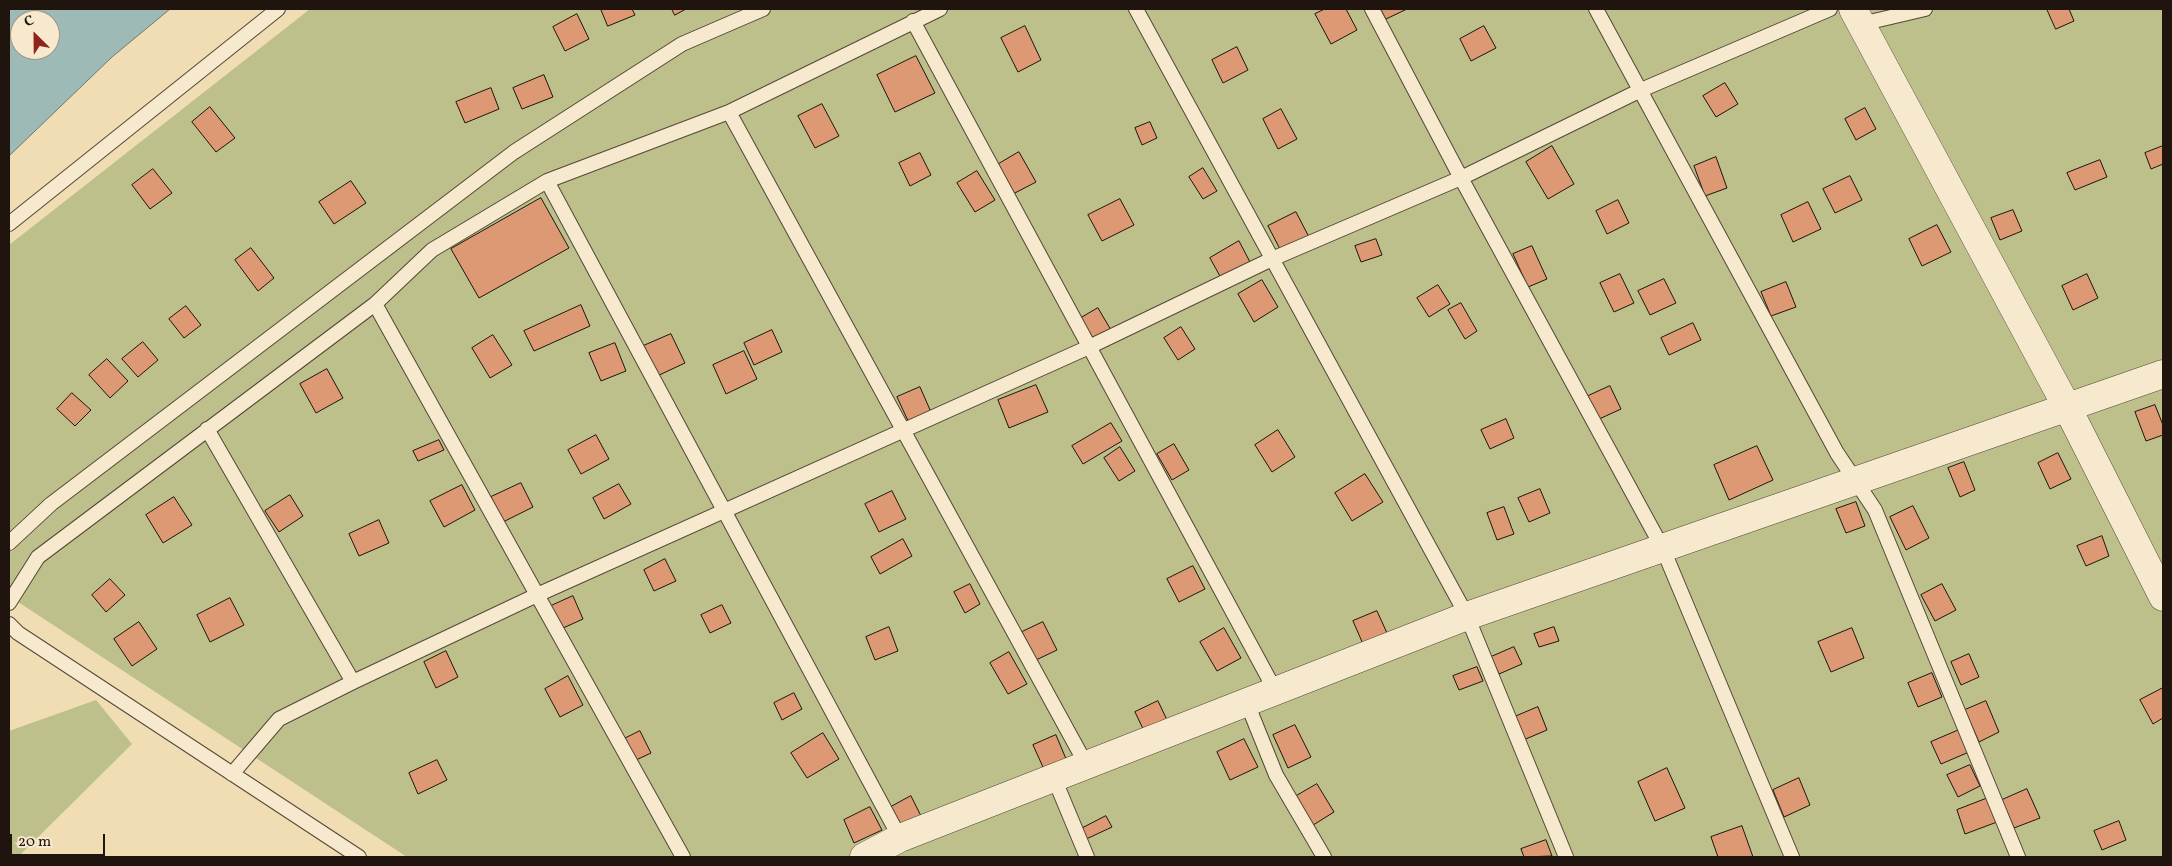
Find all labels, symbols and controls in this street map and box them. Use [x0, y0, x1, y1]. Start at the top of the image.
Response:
north arrow [10, 10, 60, 60]
text: С [21, 11, 37, 32]
scale bar [12, 824, 108, 856]
text: 20 m [18, 832, 51, 853]

